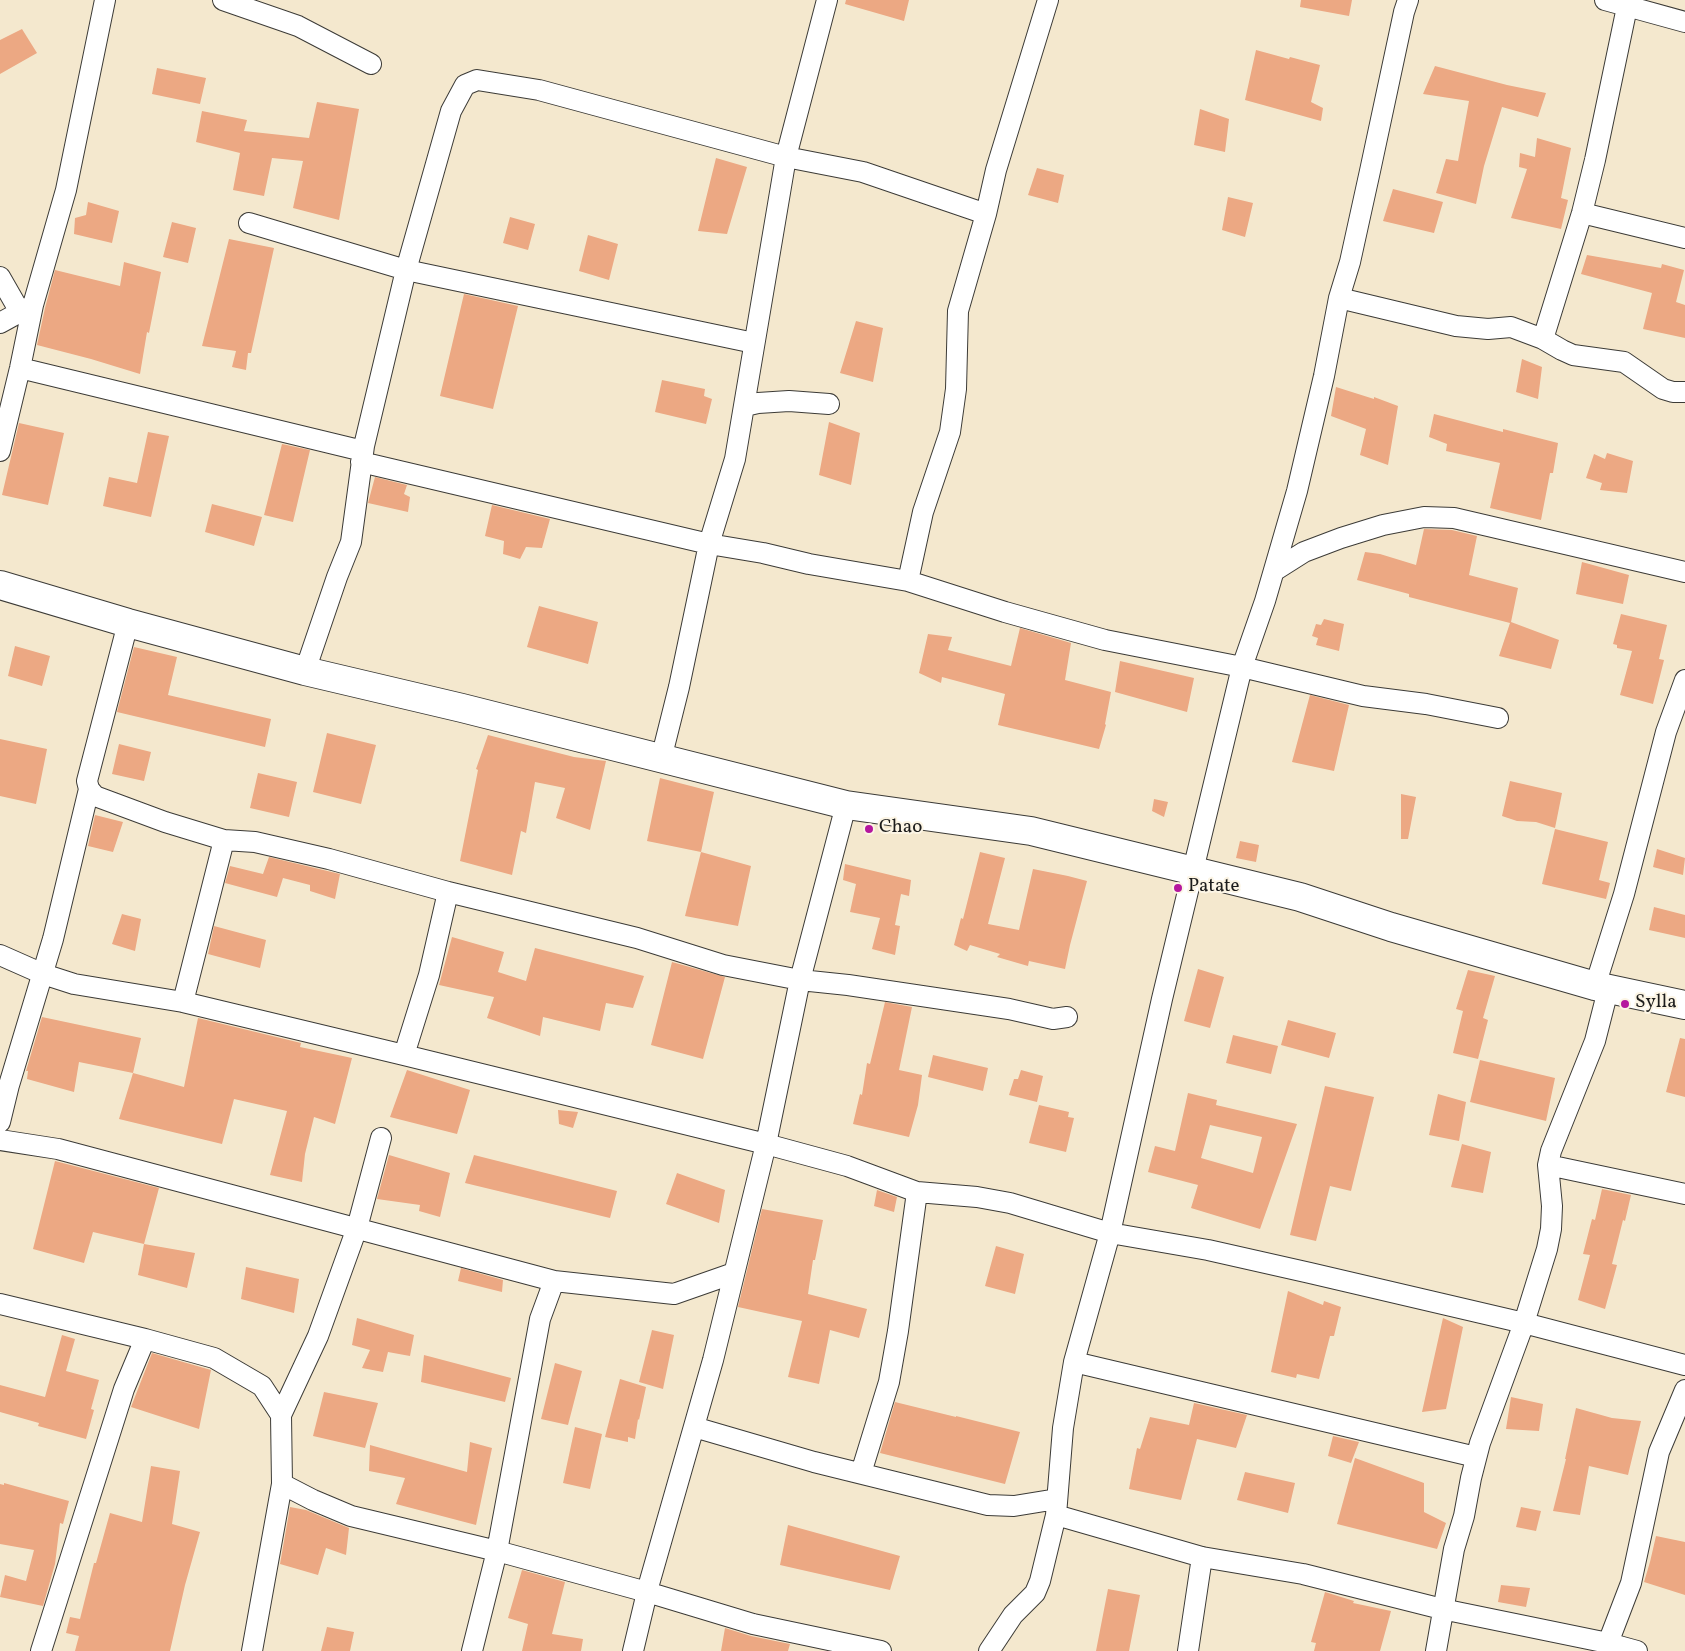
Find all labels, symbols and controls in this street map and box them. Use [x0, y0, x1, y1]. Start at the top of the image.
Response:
place label: Chao [879, 818, 922, 840]
marker: Chao [863, 823, 875, 835]
place label: Patate [1188, 877, 1240, 899]
marker: Patate [1172, 882, 1184, 894]
place label: Sylla [1635, 993, 1677, 1015]
marker: Sylla [1619, 998, 1631, 1010]

